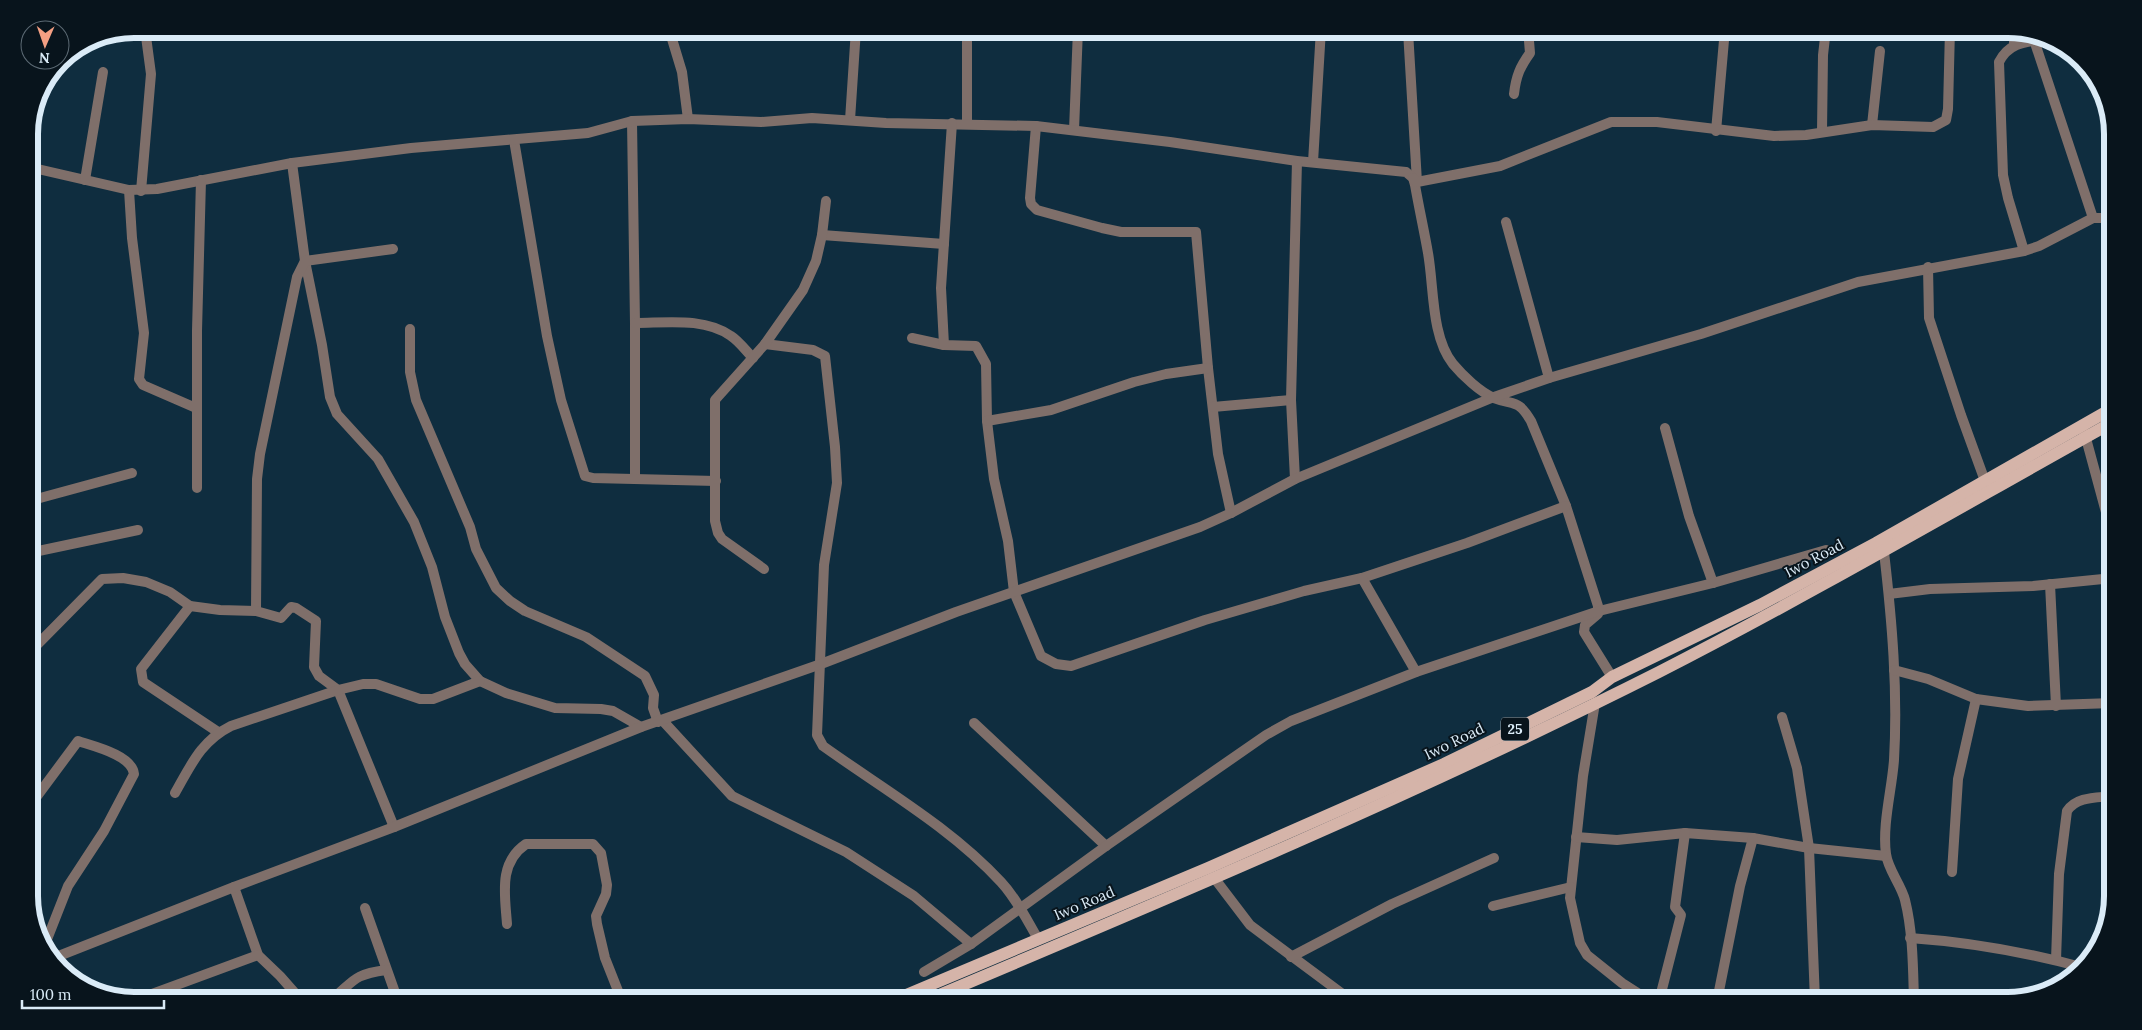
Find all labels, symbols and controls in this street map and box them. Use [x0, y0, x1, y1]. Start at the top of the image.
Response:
north arrow [20, 20, 70, 70]
text: N [39, 49, 50, 67]
street label: Iwo Road [1781, 535, 1847, 581]
street label: Iwo Road [1421, 718, 1487, 764]
road number: 25 [1501, 718, 1529, 741]
street label: Iwo Road [1051, 882, 1117, 924]
scale bar [22, 978, 165, 1010]
text: 100 m [30, 985, 71, 1004]

